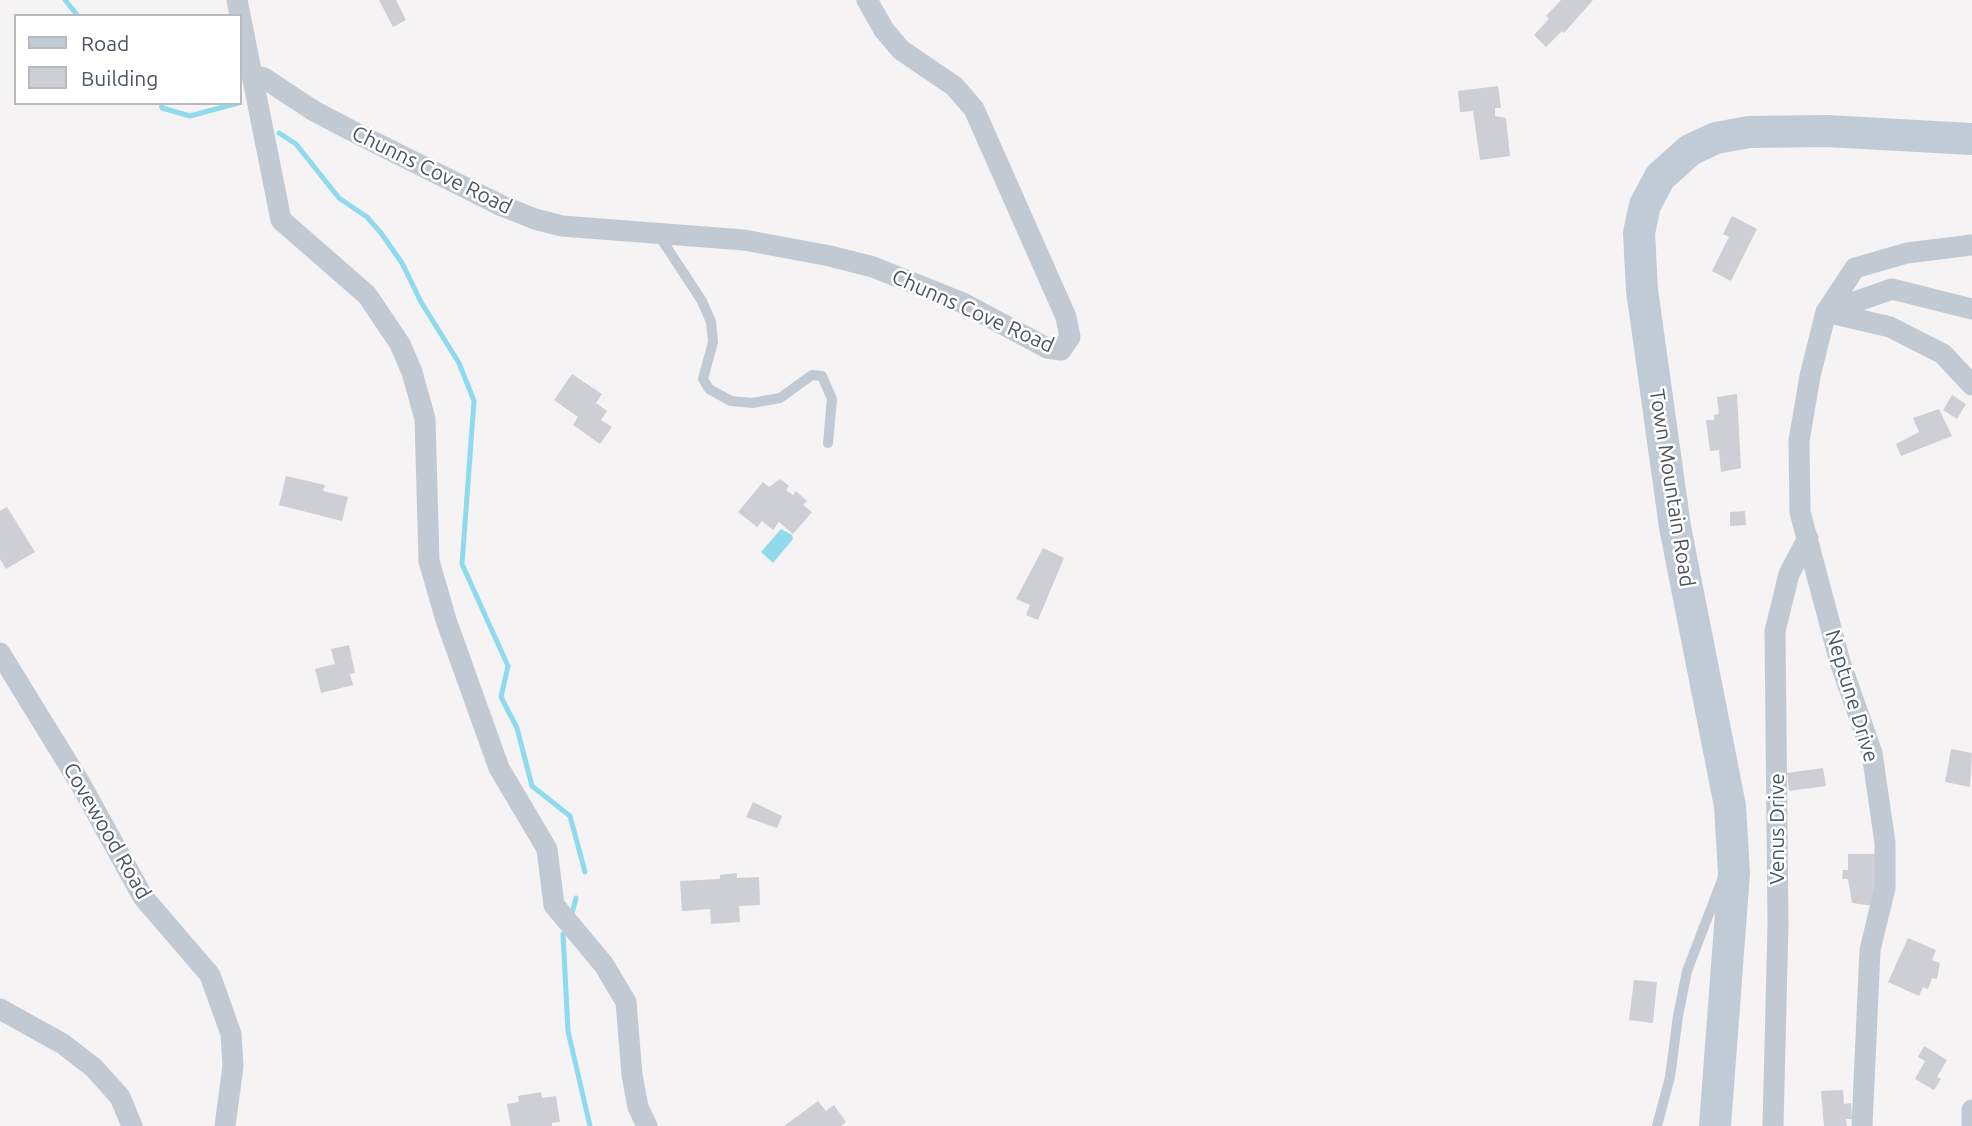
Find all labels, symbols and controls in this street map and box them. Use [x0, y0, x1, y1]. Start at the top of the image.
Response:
legend [14, 14, 242, 105]
text: Road [81, 31, 129, 55]
text: Building [81, 66, 158, 90]
street label: Chunns Cove Road [348, 120, 516, 220]
street label: Chunns Cove Road [888, 264, 1058, 358]
street label: Town Mountain Road [1644, 387, 1700, 589]
street label: Neptune Drive [1820, 627, 1884, 765]
street label: Covewood Road [58, 758, 156, 904]
street label: Venus Drive [1764, 773, 1790, 885]

